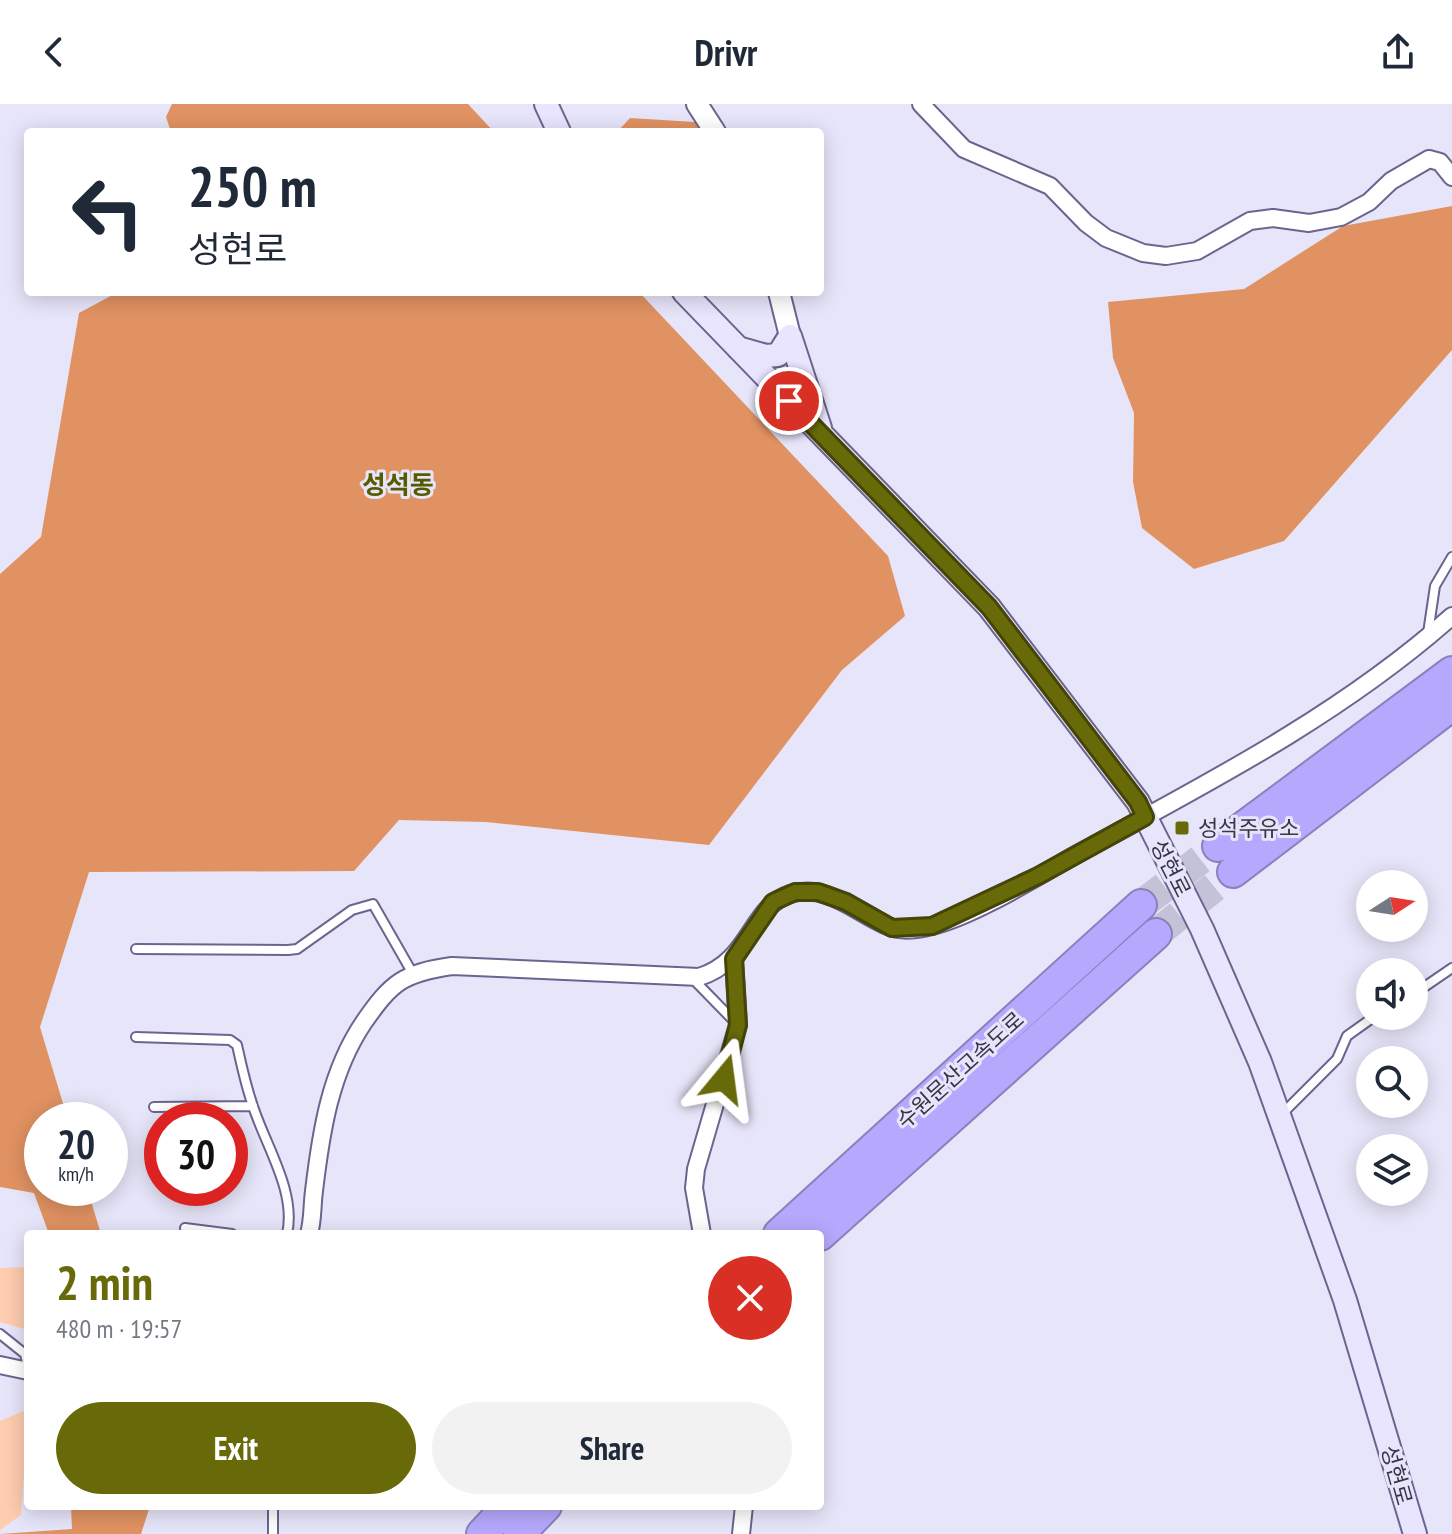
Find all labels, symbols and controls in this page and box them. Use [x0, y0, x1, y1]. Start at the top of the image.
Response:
text: Drivr [695, 29, 757, 76]
icon: back [32, 30, 76, 74]
icon: share [1376, 30, 1420, 74]
text: 250 m [188, 150, 317, 222]
icon: left [56, 160, 160, 264]
text: 성현로 [188, 225, 287, 272]
pin [755, 367, 823, 435]
icon: arrive [767, 379, 811, 423]
district label: 성석동 [362, 468, 434, 501]
place label: 성석주유소 [1198, 814, 1299, 842]
marker: 성석주유소 [1173, 819, 1191, 837]
street label: 성현로 [1145, 835, 1197, 901]
north arrow [1356, 870, 1428, 942]
map controls [1356, 870, 1428, 1206]
button: sound [1356, 958, 1428, 1030]
street label: 수원문산고속도로 [890, 1005, 1030, 1135]
position arrow [682, 1037, 766, 1121]
button: search [1356, 1046, 1428, 1118]
speed limit sign: 30 [144, 1102, 248, 1206]
text: 20 [57, 1118, 95, 1170]
button: layers [1356, 1134, 1428, 1206]
text: km/h [58, 1161, 94, 1187]
text: 2 min [56, 1251, 153, 1313]
button: close [708, 1256, 792, 1340]
text: 480 m · 19:57 [56, 1312, 182, 1345]
button: Exit [56, 1402, 416, 1494]
button: Share [432, 1402, 792, 1494]
street label: 성현로 [1375, 1442, 1419, 1508]

